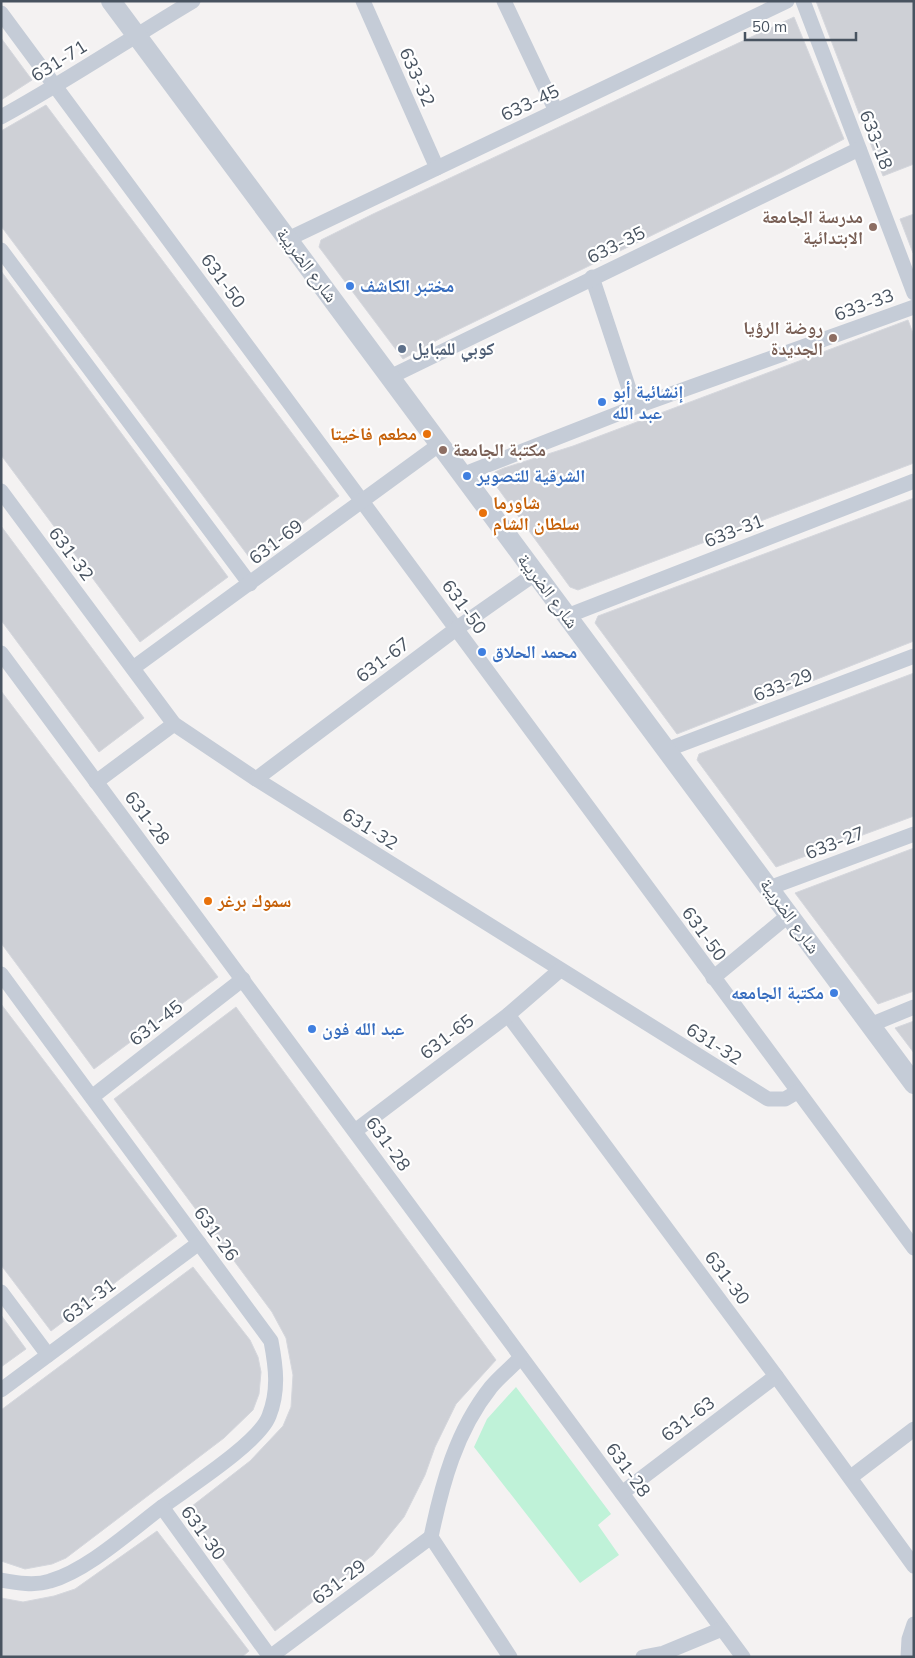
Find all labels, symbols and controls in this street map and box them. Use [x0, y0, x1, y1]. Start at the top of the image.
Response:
scale bar [745, 10, 856, 42]
text: 50 m [752, 17, 787, 36]
street label: 631-71 [26, 34, 91, 87]
street label: 633-32 [394, 44, 441, 110]
street label: 633-45 [497, 79, 563, 126]
street label: 633-18 [855, 107, 898, 173]
place label: مدرسة الجامعة الابتدائية [762, 205, 863, 249]
street label: 633-35 [583, 221, 649, 268]
marker: مدرسة الجامعة الابتدائية [867, 221, 879, 233]
street label: شارع الضريبة [272, 223, 343, 307]
street label: 631-50 [196, 249, 251, 312]
place label: مختبر الكاشف [360, 274, 454, 297]
marker: مختبر الكاشف [344, 280, 356, 292]
street label: 633-33 [831, 283, 897, 326]
place label: روضة الرؤيا الجديدة [743, 316, 823, 360]
marker: روضة الرؤيا الجديدة [827, 332, 839, 344]
place label: كوبي للمبايل [412, 337, 495, 363]
marker: كوبي للمبايل [396, 343, 408, 355]
place label: إنشائية أبو عبد الله [612, 380, 683, 424]
marker: إنشائية أبو عبد الله [596, 396, 608, 408]
place label: مطعم فاخيتا [330, 422, 417, 446]
marker: مطعم فاخيتا [421, 428, 433, 440]
place label: مكتبة الجامعة [453, 438, 546, 461]
marker: مكتبة الجامعة [437, 444, 449, 456]
place label: الشرقية للتصوير [476, 464, 585, 487]
marker: الشرقية للتصوير [461, 470, 473, 482]
place label: شاورما سلطان الشام [493, 491, 580, 536]
marker: شاورما سلطان الشام [477, 507, 489, 519]
street label: 633-31 [701, 509, 767, 552]
street label: 631-69 [244, 514, 307, 569]
street label: 631-32 [44, 522, 99, 585]
street label: شارع الضريبة [513, 549, 584, 633]
street label: 631-50 [437, 575, 492, 638]
street label: 631-67 [351, 632, 414, 687]
place label: محمد الحلاق [492, 640, 577, 663]
marker: محمد الحلاق [476, 646, 488, 658]
street label: 633-29 [750, 663, 816, 706]
street label: 631-28 [120, 786, 175, 849]
street label: 631-32 [338, 802, 403, 855]
street label: 633-27 [802, 821, 868, 864]
street label: شارع الضريبة [755, 873, 826, 958]
place label: سموك برغر [217, 889, 291, 912]
marker: سموك برغر [202, 895, 214, 907]
street label: 631-50 [677, 902, 732, 965]
place label: مكتبة الجامعه [731, 981, 824, 1004]
marker: مكتبة الجامعه [828, 987, 840, 999]
street label: 631-45 [124, 994, 187, 1051]
street label: 631-65 [415, 1009, 478, 1064]
place label: عبد الله فون [322, 1017, 404, 1040]
street label: 631-32 [682, 1017, 747, 1070]
marker: عبد الله فون [306, 1023, 318, 1035]
street label: 631-28 [361, 1112, 416, 1175]
street label: 631-26 [189, 1202, 244, 1265]
street label: 631-30 [700, 1246, 755, 1309]
street label: 631-31 [57, 1273, 120, 1328]
street label: 631-63 [656, 1391, 719, 1446]
street label: 631-28 [601, 1438, 656, 1501]
street label: 631-30 [176, 1501, 231, 1564]
street label: 631-29 [307, 1554, 370, 1609]

